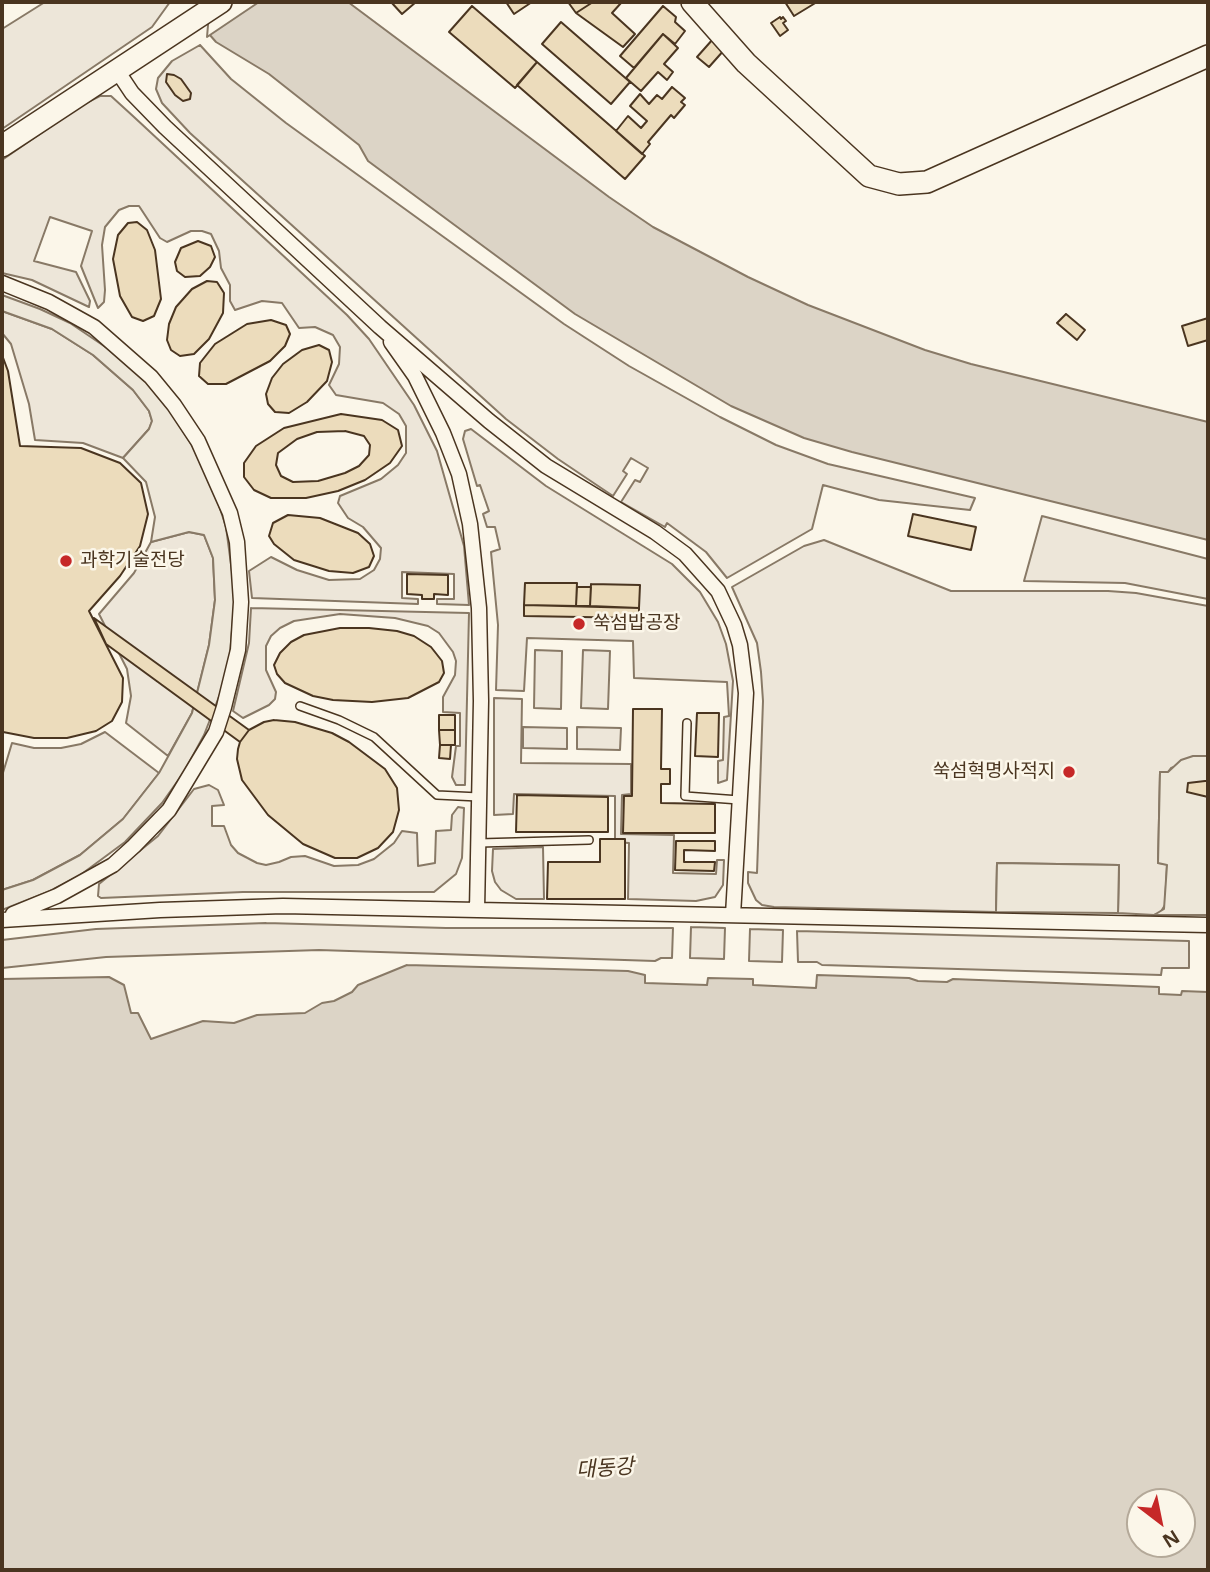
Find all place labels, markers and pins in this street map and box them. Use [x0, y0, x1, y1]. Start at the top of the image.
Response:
place label: 과학기술전당 [80, 550, 185, 572]
marker: 과학기술전당 [58, 553, 74, 569]
place label: 쑥섬밥공장 [593, 613, 680, 635]
marker: 쑥섬밥공장 [571, 616, 587, 632]
place label: 쑥섬혁명사적지 [933, 761, 1055, 783]
marker: 쑥섬혁명사적지 [1061, 764, 1077, 780]

